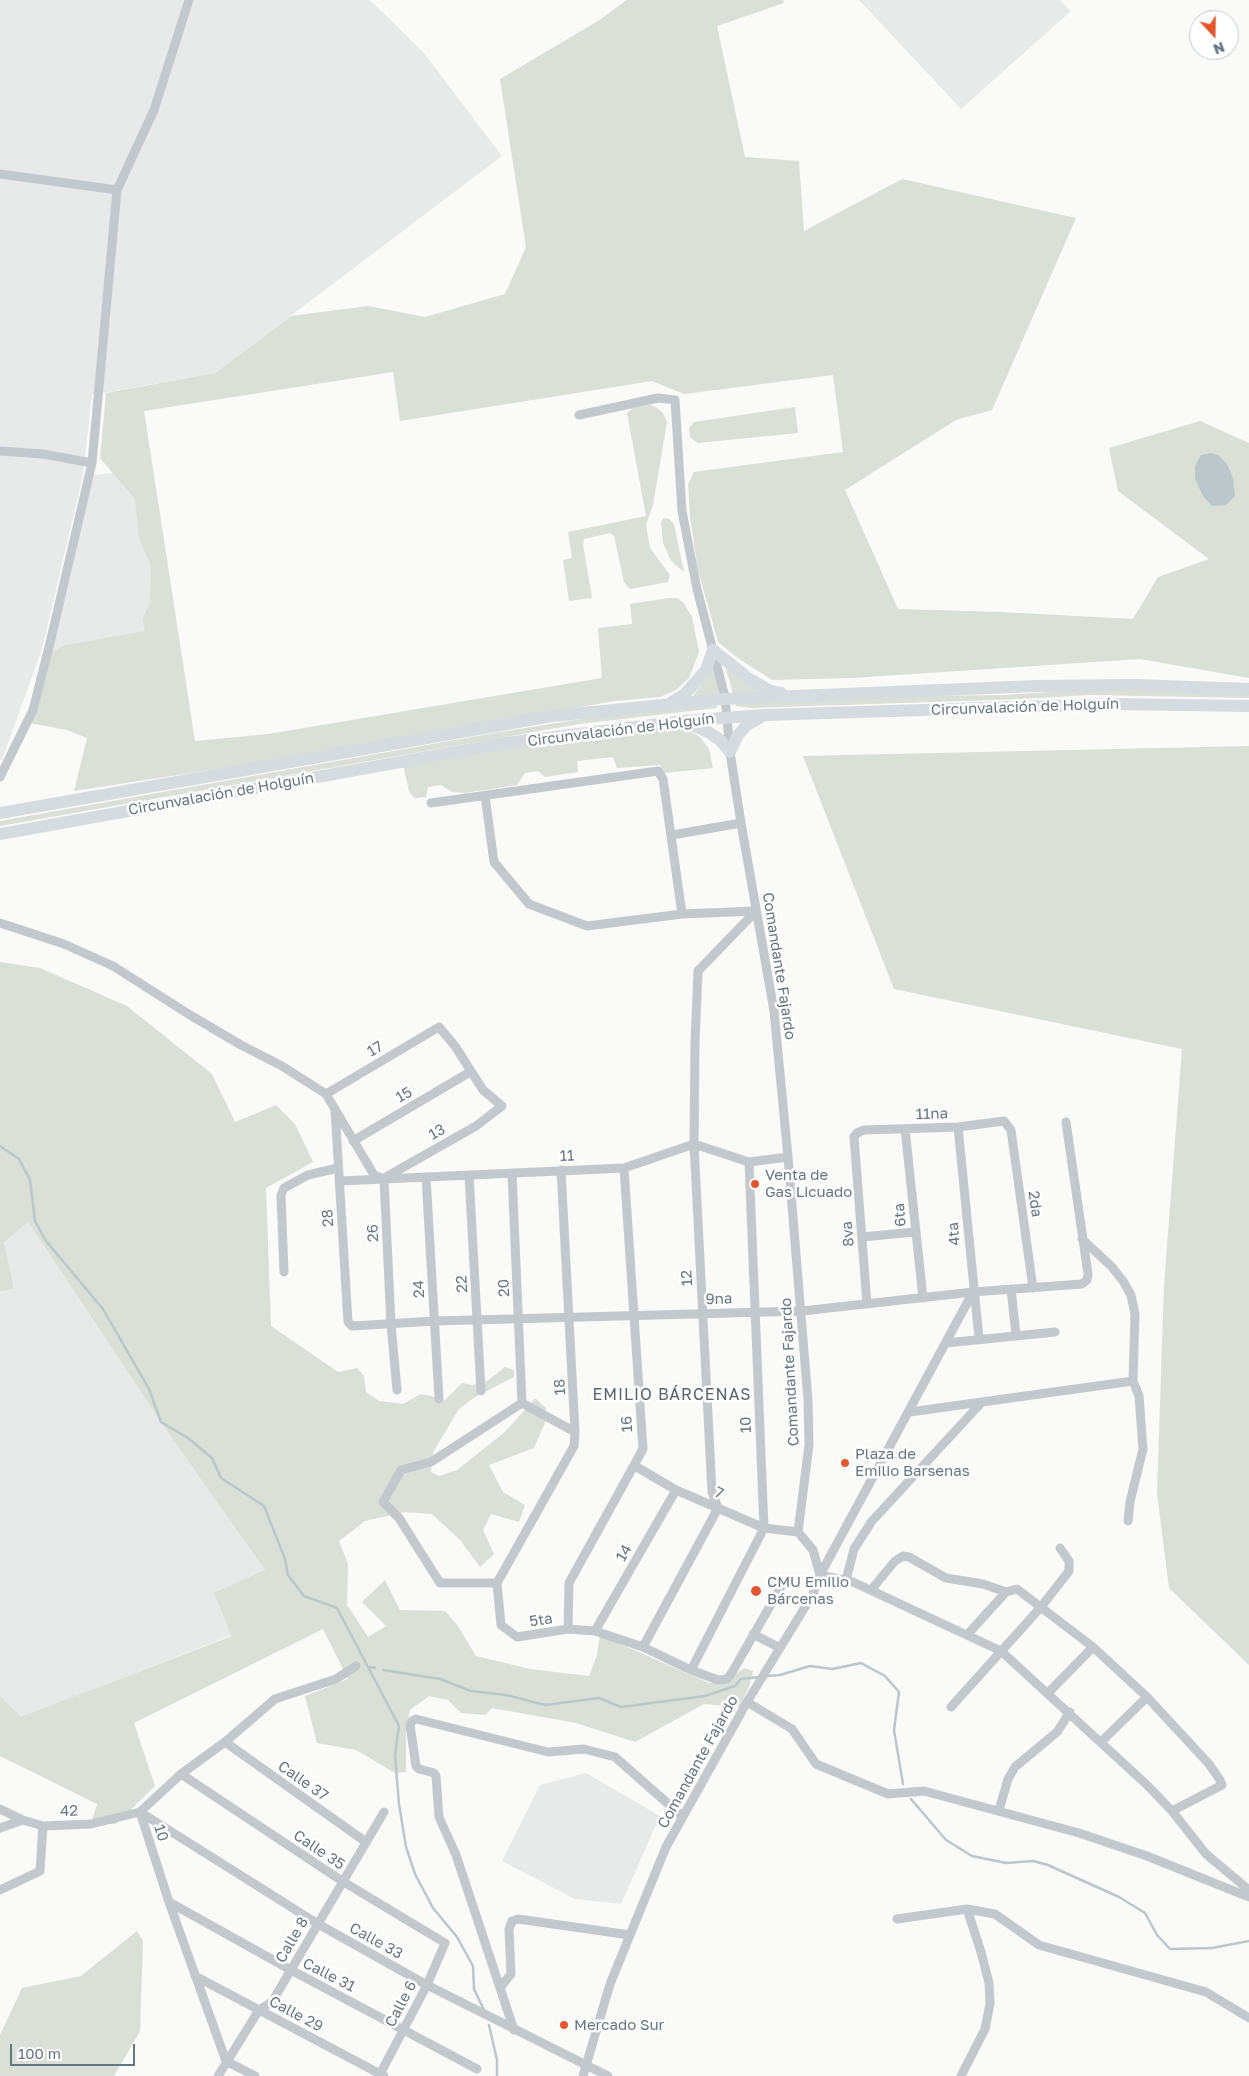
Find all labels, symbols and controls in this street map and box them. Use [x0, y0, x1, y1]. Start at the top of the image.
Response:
north arrow [1189, 10, 1239, 60]
text: N [1211, 39, 1227, 58]
street label: Circunvalación de Holguín [931, 695, 1119, 719]
street label: Circunvalación de Holguín [526, 710, 716, 750]
street label: Circunvalación de Holguín [127, 769, 315, 819]
street label: Comandante Fajardo [758, 891, 800, 1041]
street label: 17 [364, 1037, 386, 1061]
street label: 15 [393, 1083, 415, 1107]
street label: 11na [916, 1104, 948, 1124]
street label: 13 [426, 1120, 448, 1144]
street label: 11 [559, 1147, 575, 1165]
place label: Venta de Gas Licuado [765, 1166, 852, 1201]
marker: Venta de Gas Licuado [749, 1178, 761, 1190]
street label: 2da [1024, 1190, 1046, 1218]
street label: 6ta [890, 1202, 910, 1228]
street label: 28 [318, 1208, 338, 1228]
street label: 8va [838, 1220, 858, 1248]
street label: 4ta [944, 1221, 964, 1247]
street label: 26 [364, 1224, 382, 1242]
street label: 12 [678, 1270, 696, 1286]
street label: 22 [453, 1275, 471, 1293]
street label: 20 [495, 1279, 513, 1297]
street label: 24 [410, 1280, 428, 1298]
street label: 9na [705, 1290, 733, 1308]
street label: Comandante Fajardo [777, 1297, 803, 1447]
street label: 18 [551, 1378, 569, 1396]
district label: EMILIO BÁRCENAS [591, 1385, 753, 1405]
street label: 16 [618, 1415, 636, 1433]
street label: 10 [737, 1416, 755, 1434]
place label: Plaza de Emilio Barsenas [855, 1445, 970, 1480]
marker: Plaza de Emilio Barsenas [839, 1457, 851, 1469]
street label: 7 [712, 1483, 726, 1503]
street label: 14 [612, 1541, 636, 1565]
place label: CMU Emilio Bárcenas [767, 1573, 849, 1608]
marker: CMU Emilio Bárcenas [749, 1584, 763, 1598]
street label: 5ta [528, 1609, 554, 1631]
street label: Comandante Fajardo [654, 1693, 742, 1831]
street label: Calle 37 [274, 1757, 332, 1805]
street label: 42 [60, 1802, 78, 1820]
street label: 10 [150, 1822, 172, 1844]
street label: Calle 35 [290, 1826, 348, 1874]
street label: Calle 8 [272, 1914, 312, 1966]
street label: Calle 33 [346, 1919, 406, 1963]
street label: Calle 31 [300, 1954, 358, 1996]
street label: Calle 6 [381, 1978, 421, 2030]
street label: Calle 29 [266, 1992, 326, 2036]
place label: Mercado Sur [574, 2016, 664, 2034]
marker: Mercado Sur [558, 2019, 570, 2031]
scale bar [12, 2034, 138, 2066]
text: 100 m [18, 2044, 61, 2062]

